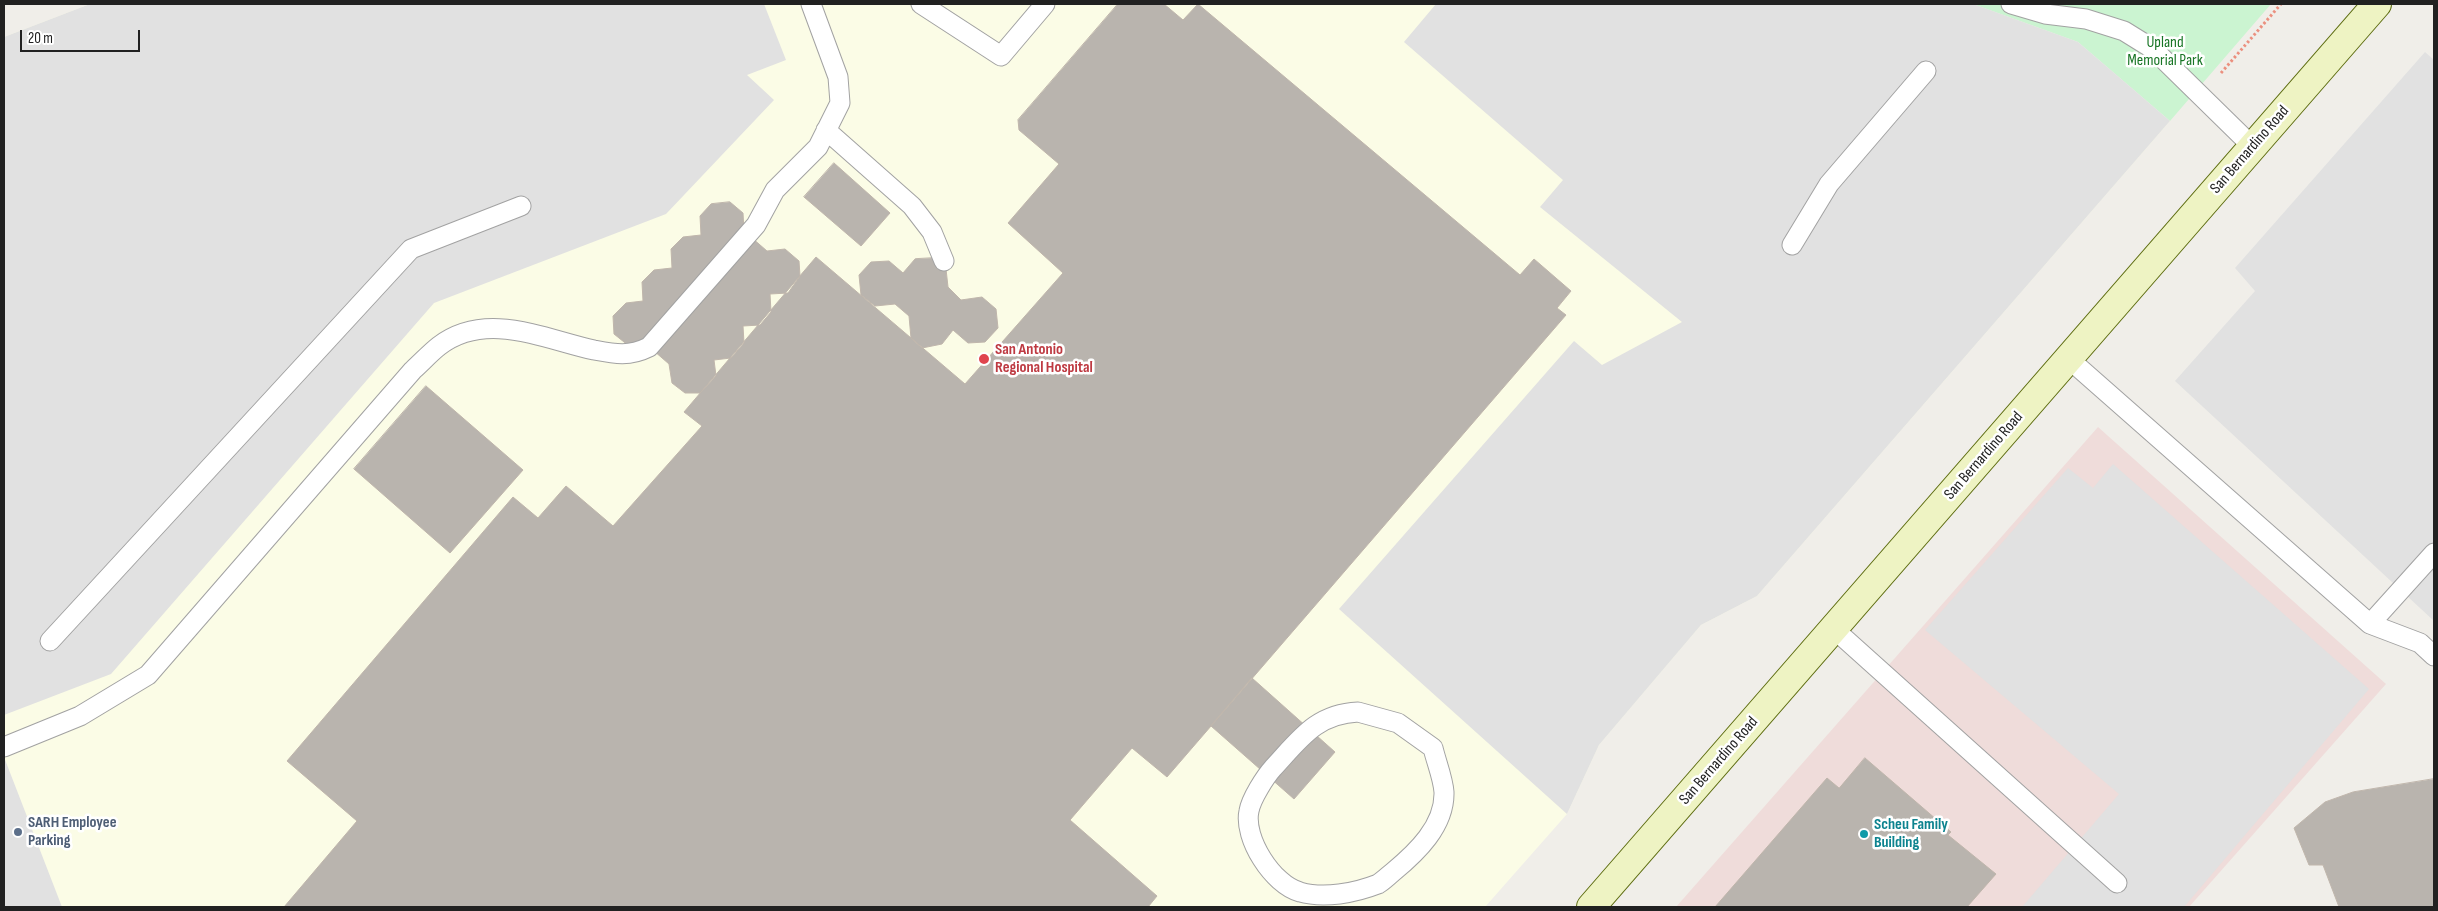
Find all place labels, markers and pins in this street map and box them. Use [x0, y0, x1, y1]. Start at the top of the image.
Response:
place label: San Antonio Regional Hospital [995, 340, 1093, 378]
marker: San Antonio Regional Hospital [977, 352, 991, 366]
place label: SARH Employee Parking [28, 813, 116, 851]
place label: Scheu Family Building [1874, 815, 1948, 853]
marker: SARH Employee Parking [12, 826, 24, 838]
marker: Scheu Family Building [1858, 828, 1870, 840]

